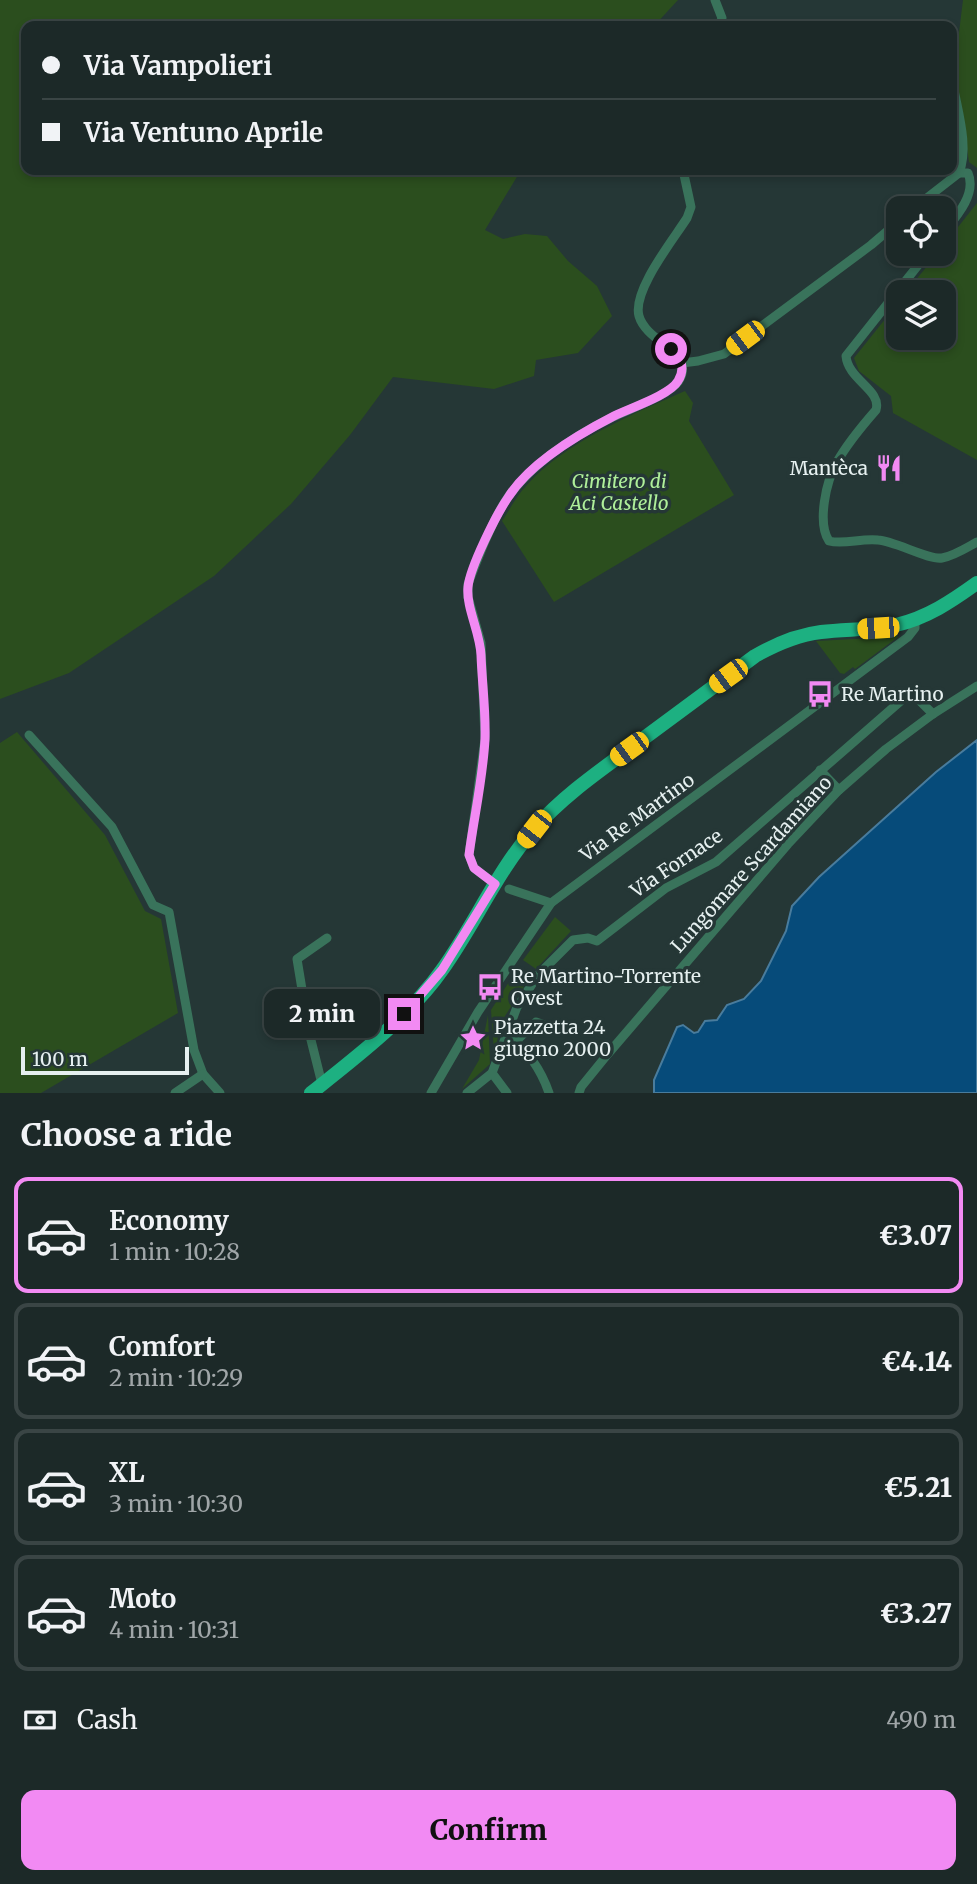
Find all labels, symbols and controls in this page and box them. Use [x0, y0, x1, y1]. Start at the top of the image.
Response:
text: Via Vampolieri [84, 49, 272, 82]
text: Via Ventuno Aprile [84, 116, 323, 149]
map controls [886, 196, 956, 350]
button: locate [886, 196, 956, 266]
button: layers [886, 280, 956, 350]
car [722, 317, 769, 359]
route start [655, 333, 687, 365]
restaurant icon: Mantèca [874, 453, 904, 483]
place label: Mantèca [790, 456, 868, 480]
park label: Cimitero di Aci Castello [567, 469, 669, 515]
car [857, 616, 900, 640]
car [705, 655, 752, 697]
bus stop icon: Re Martino [805, 679, 835, 709]
place label: Re Martino [841, 682, 943, 706]
car [606, 728, 653, 770]
street label: Via Re Martino [574, 767, 699, 867]
street label: Lungomare Scardamiano [665, 771, 837, 957]
car [513, 806, 556, 852]
street label: Via Fornace [625, 823, 727, 903]
place label: Re Martino-Torrente Ovest [511, 964, 701, 1010]
bus stop icon: Re Martino-Torrente Ovest [475, 972, 505, 1002]
callout: 2 min [264, 990, 380, 1038]
route end [388, 998, 420, 1030]
text: 2 min [289, 999, 355, 1028]
place label: Piazzetta 24 giugno 2000 [494, 1015, 611, 1061]
place icon: Piazzetta 24 giugno 2000 [458, 1023, 488, 1053]
scale bar [21, 1044, 189, 1076]
text: 100 m [32, 1047, 88, 1071]
text: Choose a ride [21, 1115, 232, 1155]
icon: car [25, 1204, 88, 1267]
text: Economy [109, 1204, 229, 1237]
text: €3.07 [879, 1219, 952, 1252]
text: 1 min · 10:28 [109, 1237, 240, 1266]
icon: car [25, 1330, 88, 1393]
text: Comfort [109, 1330, 215, 1363]
text: €4.14 [881, 1345, 952, 1378]
text: 2 min · 10:29 [109, 1363, 243, 1392]
icon: car [25, 1456, 88, 1519]
text: XL [109, 1456, 145, 1489]
text: €5.21 [884, 1471, 952, 1504]
text: 3 min · 10:30 [109, 1489, 243, 1518]
icon: car [25, 1582, 88, 1645]
text: Moto [109, 1582, 176, 1615]
text: €3.27 [880, 1597, 952, 1630]
text: 4 min · 10:31 [109, 1615, 239, 1644]
icon: cash [21, 1701, 59, 1739]
text: Cash [77, 1703, 138, 1736]
text: 490 m [886, 1705, 956, 1734]
button: Confirm [21, 1790, 956, 1870]

